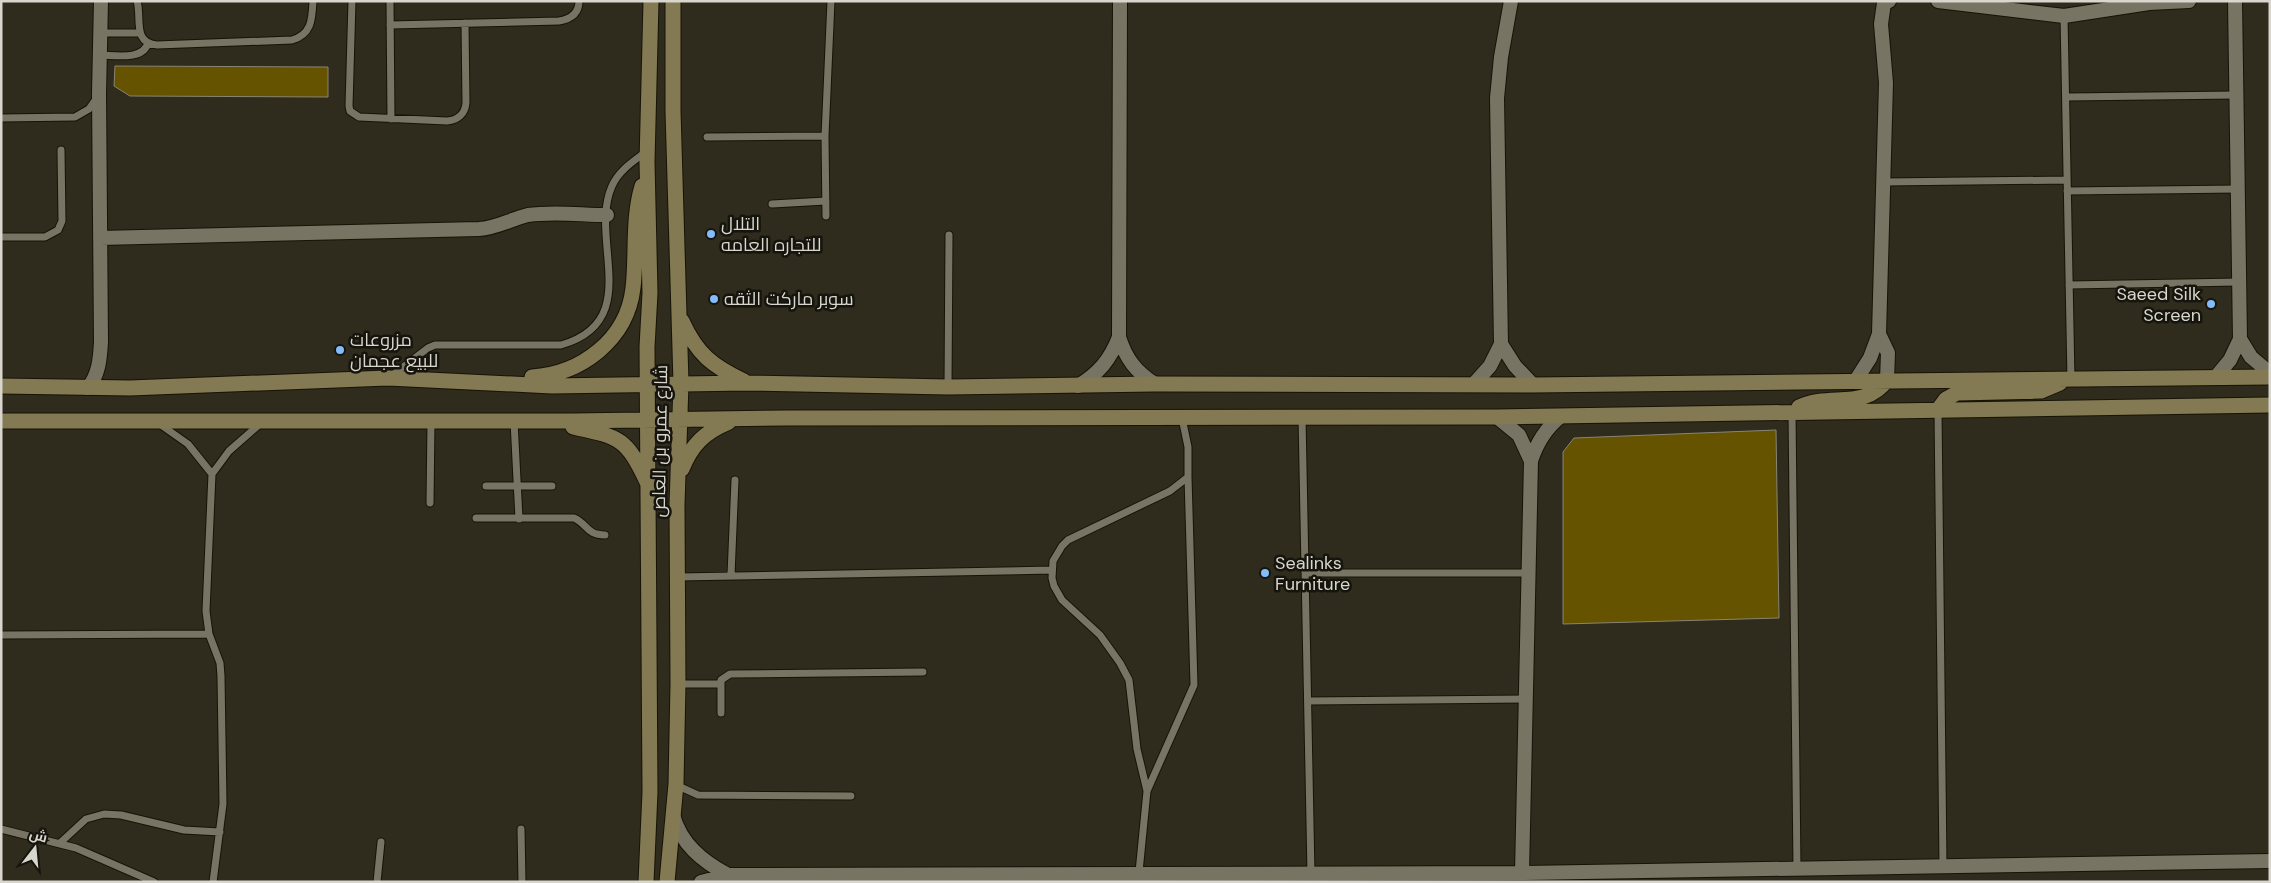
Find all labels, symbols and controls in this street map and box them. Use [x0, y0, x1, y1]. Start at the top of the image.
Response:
place label: التلال للتجاره العامه [721, 212, 821, 257]
marker: التلال للتجاره العامه [705, 228, 717, 240]
place label: Saeed Silk Screen [2116, 282, 2201, 327]
place label: سوبر ماركت الثقه [724, 287, 854, 311]
marker: سوبر ماركت الثقه [708, 293, 720, 305]
marker: Saeed Silk Screen [2205, 298, 2217, 310]
place label: مزروعات للبيع عجمان [350, 328, 438, 373]
marker: مزروعات للبيع عجمان [334, 344, 346, 356]
street label: شارع عمرو بن العاص [647, 364, 673, 518]
place label: Sealinks Furniture [1275, 551, 1350, 596]
marker: Sealinks Furniture [1259, 567, 1271, 579]
north arrow [10, 823, 60, 873]
text: ش [27, 824, 50, 847]

